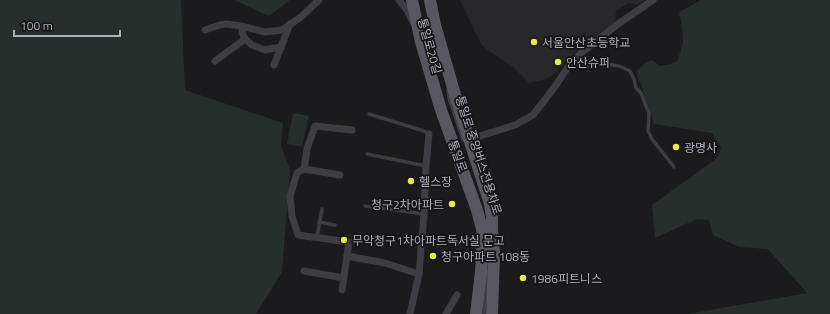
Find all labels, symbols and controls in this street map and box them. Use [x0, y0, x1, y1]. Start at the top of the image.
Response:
scale bar [14, 12, 120, 38]
text: 100 m [20, 16, 53, 35]
street label: 통일로20길 [413, 16, 447, 76]
place label: 서울안산초등학교 [542, 33, 630, 52]
marker: 서울안산초등학교 [529, 37, 539, 47]
place label: 안산슈퍼 [566, 53, 610, 72]
marker: 안산슈퍼 [553, 57, 563, 67]
street label: 통일로 중앙버스전용차로 [453, 94, 505, 216]
street label: 통일로 [446, 138, 470, 174]
place label: 광명사 [684, 138, 717, 157]
marker: 광명사 [671, 142, 681, 152]
place label: 헬스장 [419, 172, 452, 191]
marker: 헬스장 [406, 176, 416, 186]
place label: 청구2차아파트 [371, 195, 444, 214]
marker: 청구2차아파트 [447, 199, 457, 209]
place label: 무악청구1차아파트독서실 문고 [352, 231, 505, 250]
marker: 무악청구1차아파트독서실 문고 [339, 235, 349, 245]
place label: 청구아파트 108동 [441, 247, 530, 266]
marker: 청구아파트 108동 [428, 251, 438, 261]
place label: 1986피트니스 [531, 269, 602, 288]
marker: 1986피트니스 [518, 273, 528, 283]

